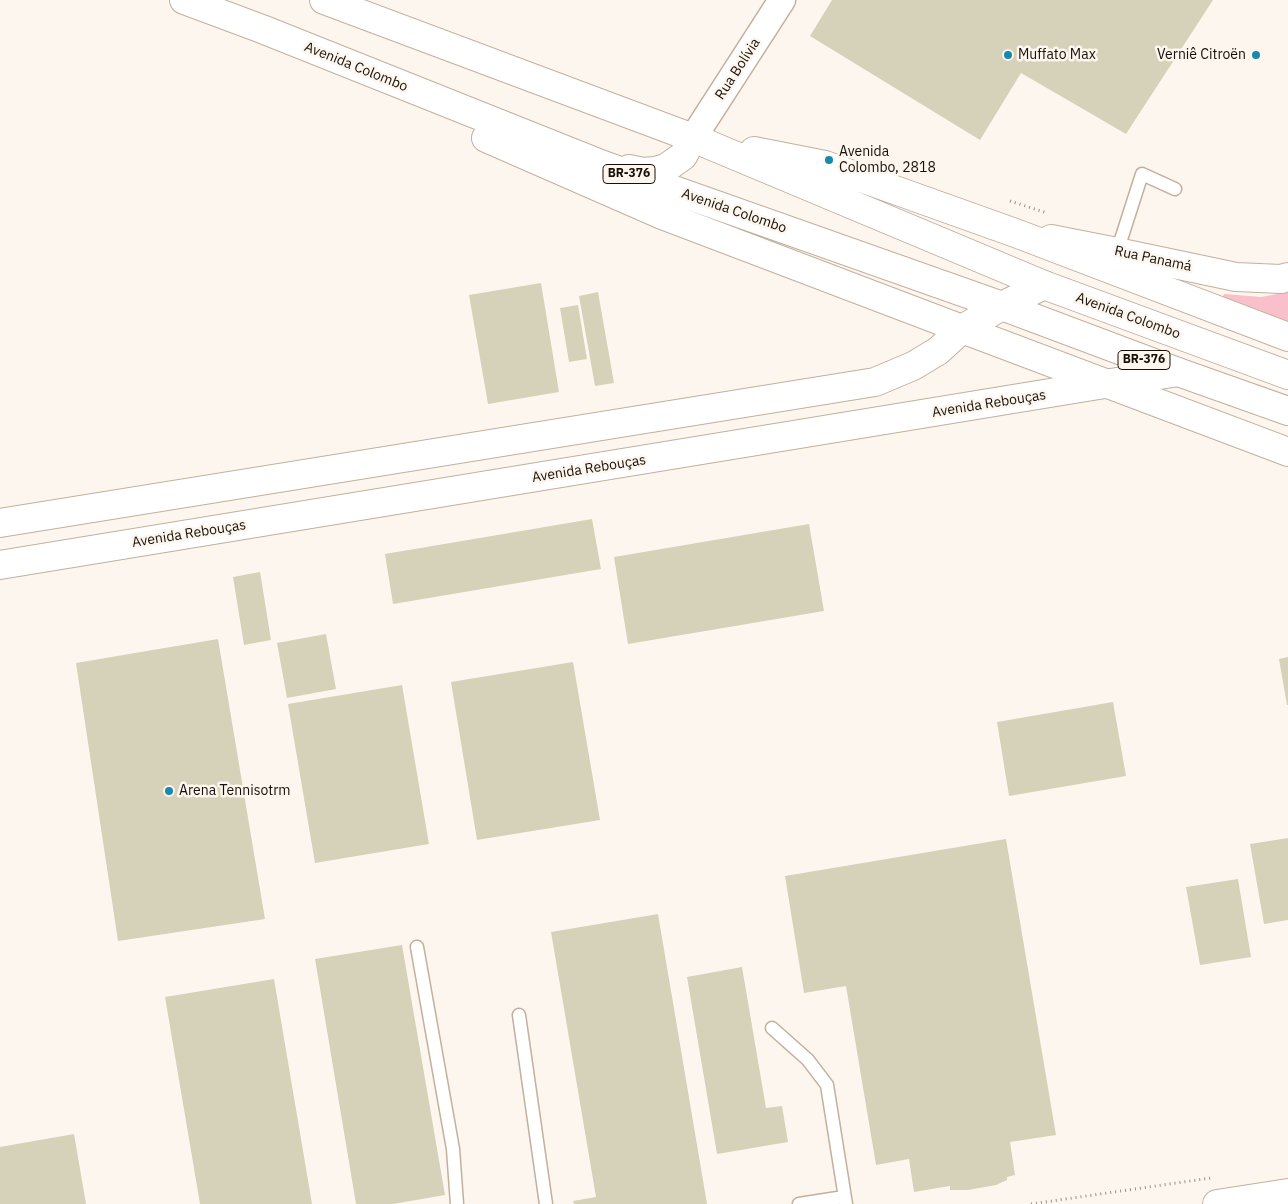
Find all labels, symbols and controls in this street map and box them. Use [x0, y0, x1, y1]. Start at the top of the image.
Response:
street label: Rua Bolívia [712, 35, 764, 103]
street label: Avenida Colombo [302, 39, 410, 95]
place label: Muffato Max [1018, 47, 1096, 63]
place label: Verniê Citroën [1157, 47, 1246, 63]
marker: Muffato Max [1002, 49, 1014, 61]
marker: Verniê Citroën [1250, 49, 1262, 61]
place label: Avenida Colombo, 2818 [839, 144, 936, 176]
marker: Avenida Colombo, 2818 [823, 154, 835, 166]
road number: BR-376 [603, 164, 655, 183]
street label: Avenida Colombo [679, 185, 789, 237]
street label: Rua Panamá [1113, 243, 1193, 275]
street label: Avenida Colombo [1074, 289, 1182, 343]
road number: BR-376 [1118, 350, 1170, 370]
street label: Avenida Rebouças [931, 387, 1047, 421]
street label: Avenida Rebouças [531, 452, 647, 486]
street label: Avenida Rebouças [131, 517, 247, 551]
place label: Arena Tennisotrm [179, 783, 291, 799]
marker: Arena Tennisotrm [163, 785, 175, 797]

